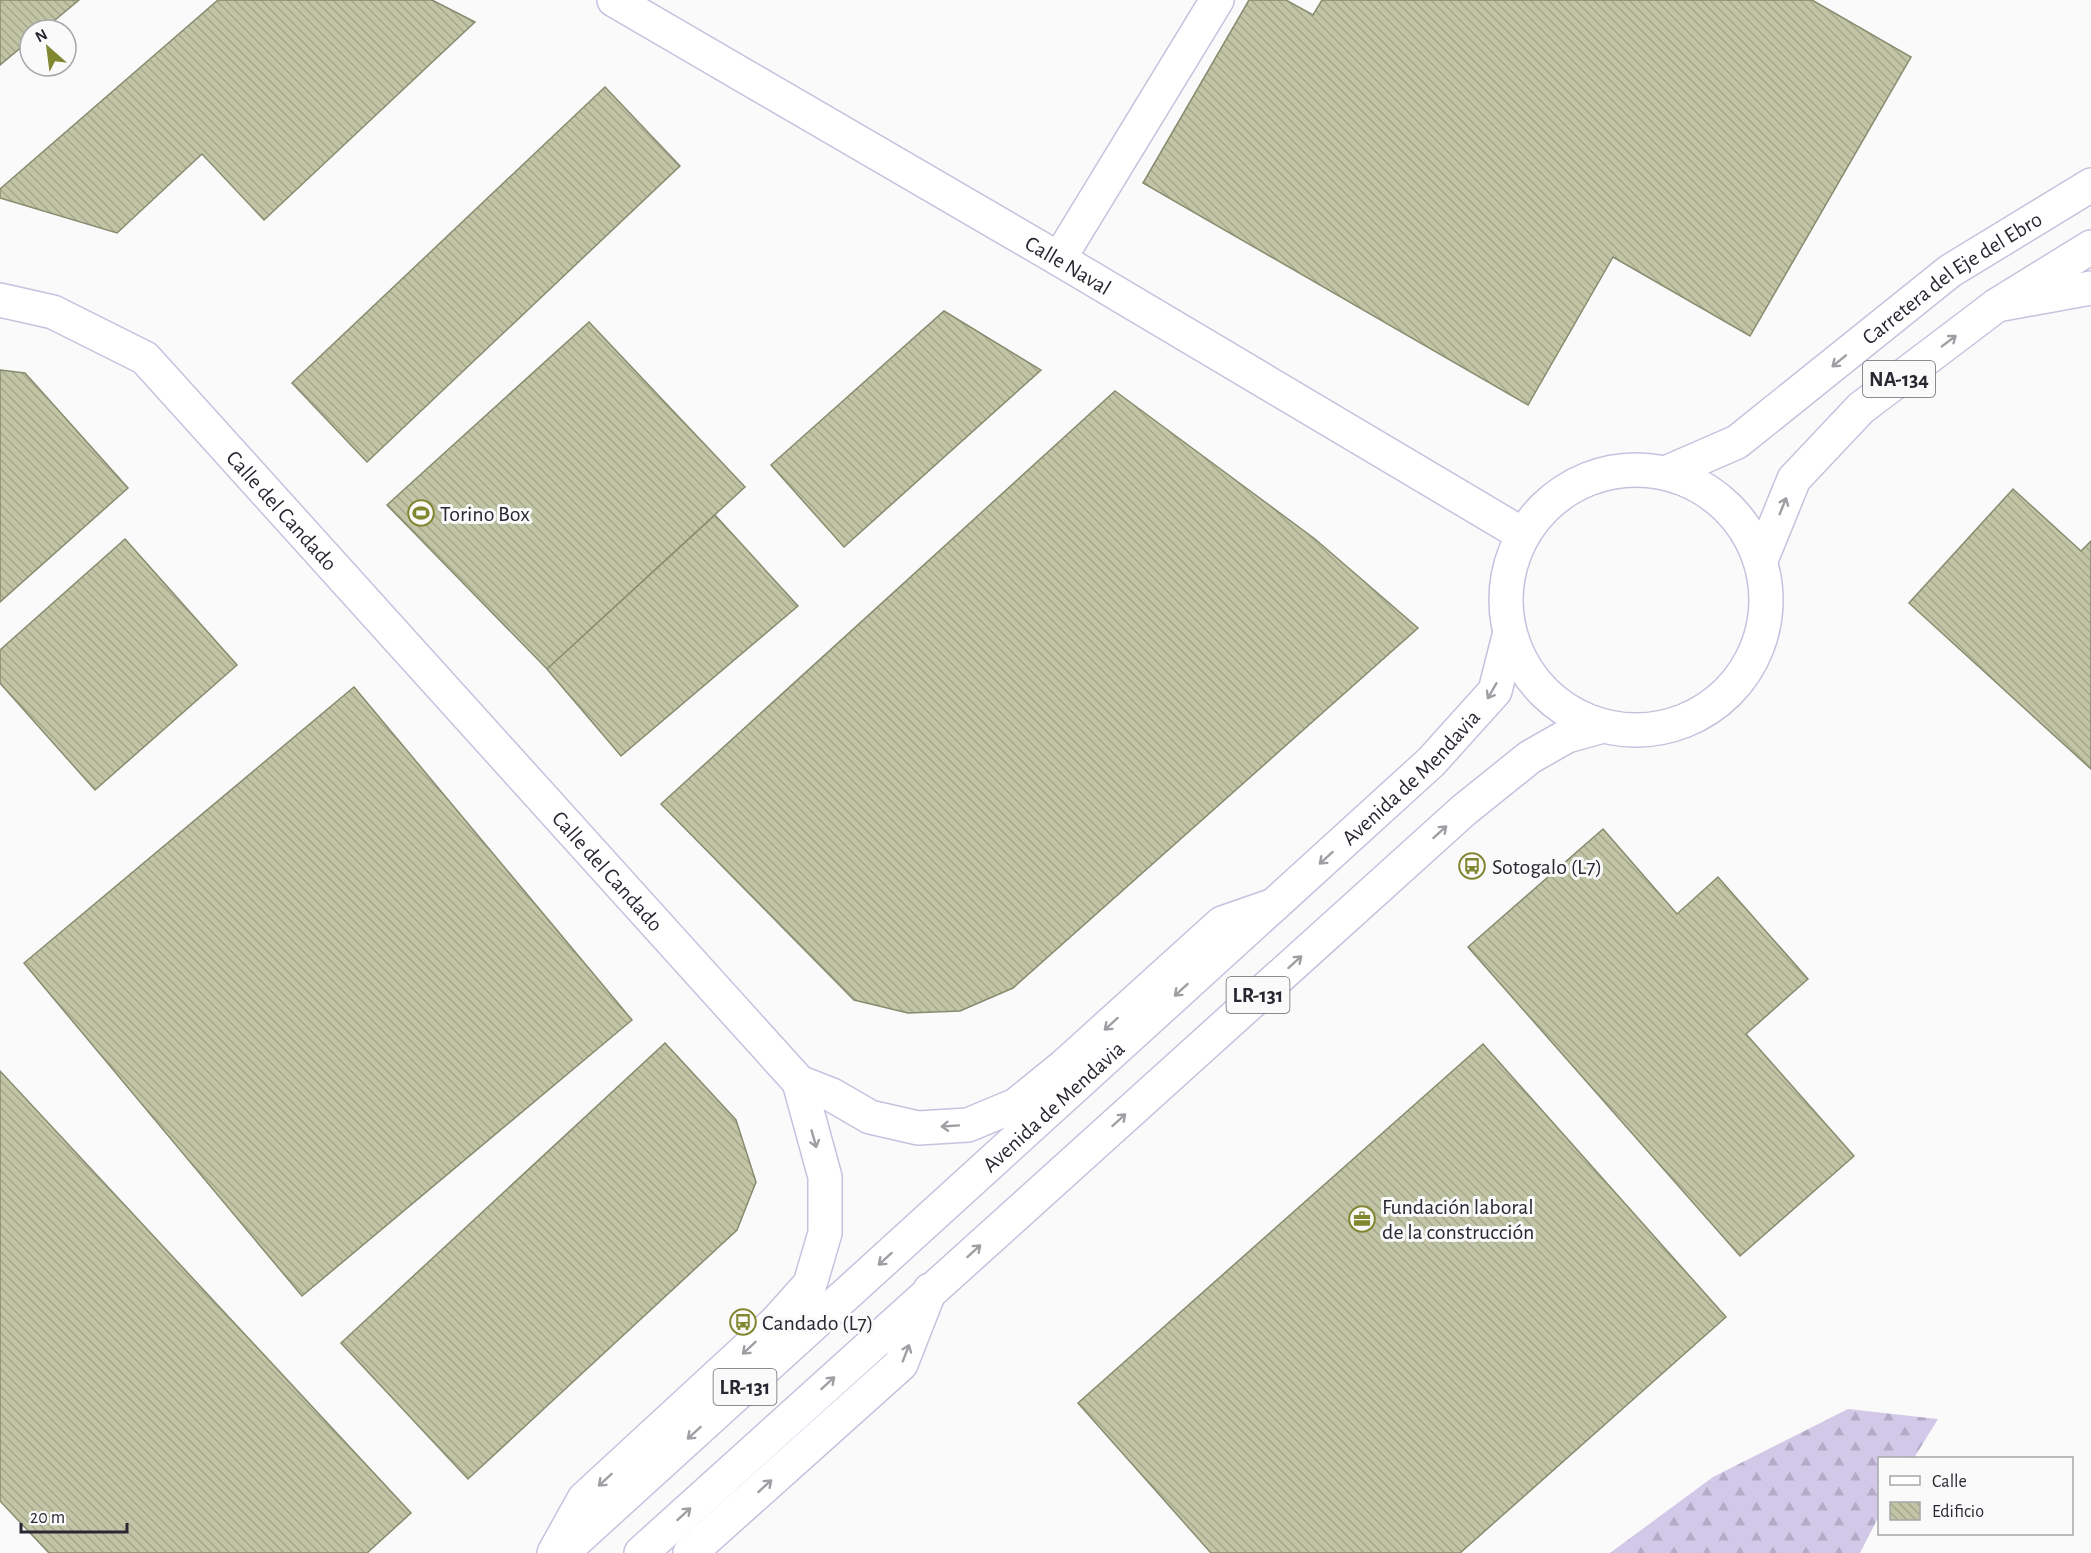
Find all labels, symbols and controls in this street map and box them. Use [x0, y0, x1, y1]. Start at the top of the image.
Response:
north arrow [18, 18, 78, 78]
text: N [33, 26, 50, 45]
street label: Carretera del Eje del Ebro [1858, 208, 2046, 349]
street label: Calle Naval [1021, 232, 1115, 299]
one-way arrow [1941, 335, 1957, 348]
one-way arrow [1831, 354, 1847, 367]
road number: NA-134 [1863, 361, 1935, 397]
street label: Calle del Candado [222, 446, 341, 575]
one-way arrow [1778, 497, 1789, 515]
sports icon: Torino Box [406, 498, 436, 528]
place label: Torino Box [440, 503, 530, 525]
one-way arrow [1486, 682, 1498, 699]
street label: Avenida de Mendavia [1338, 706, 1484, 849]
street label: Calle del Candado [548, 807, 667, 936]
one-way arrow [1432, 825, 1447, 839]
one-way arrow [1318, 851, 1333, 865]
bus stop icon: Sotogalo (L7) [1457, 851, 1487, 881]
place label: Sotogalo (L7) [1492, 856, 1602, 878]
one-way arrow [1287, 955, 1302, 969]
road number: LR-131 [1226, 977, 1290, 1013]
one-way arrow [1174, 983, 1189, 997]
one-way arrow [1104, 1017, 1119, 1031]
street label: Avenida de Mendavia [979, 1037, 1129, 1177]
one-way arrow [1111, 1113, 1126, 1127]
one-way arrow [940, 1121, 960, 1132]
one-way arrow [809, 1129, 820, 1148]
place label: Fundación laboral de la construcción [1382, 1196, 1534, 1243]
office icon: Fundación laboral de la construcción [1347, 1204, 1377, 1234]
one-way arrow [966, 1244, 981, 1258]
one-way arrow [878, 1252, 893, 1266]
bus stop icon: Candado (L7) [728, 1307, 758, 1337]
place label: Candado (L7) [762, 1312, 874, 1334]
one-way arrow [741, 1340, 756, 1355]
one-way arrow [901, 1344, 912, 1362]
road number: LR-131 [714, 1369, 777, 1405]
one-way arrow [821, 1375, 836, 1390]
one-way arrow [687, 1426, 702, 1440]
legend [1878, 1457, 2073, 1535]
one-way arrow [598, 1473, 613, 1487]
text: Calle [1932, 1473, 1967, 1491]
one-way arrow [757, 1479, 772, 1493]
scale bar [21, 1496, 128, 1534]
text: Edificio [1932, 1503, 1984, 1521]
one-way arrow [676, 1507, 691, 1521]
text: 20 m [30, 1509, 65, 1527]

